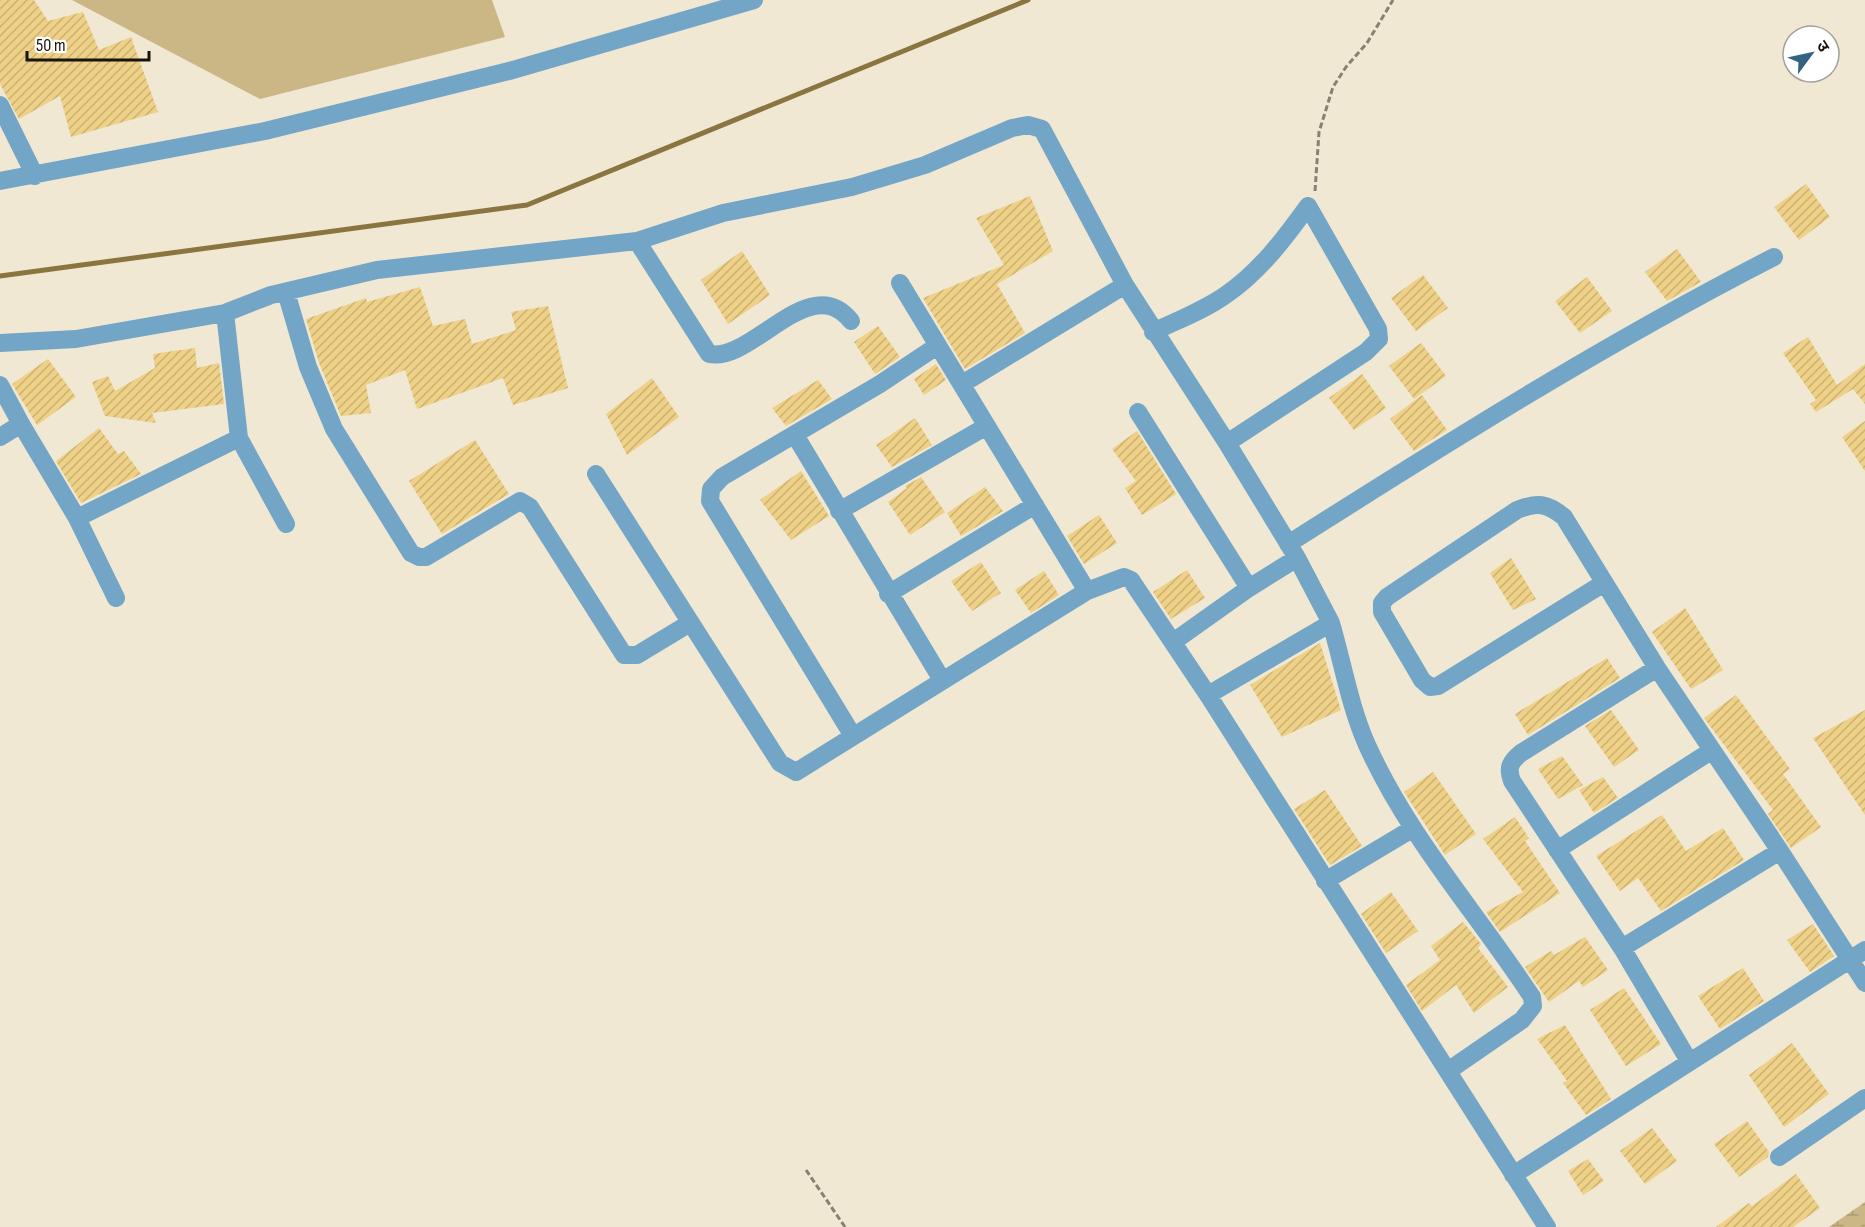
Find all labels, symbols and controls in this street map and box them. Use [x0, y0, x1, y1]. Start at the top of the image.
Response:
scale bar [27, 24, 148, 62]
north arrow [1781, 24, 1841, 84]
text: 50 m [36, 35, 66, 56]
text: उ [1812, 38, 1833, 56]

